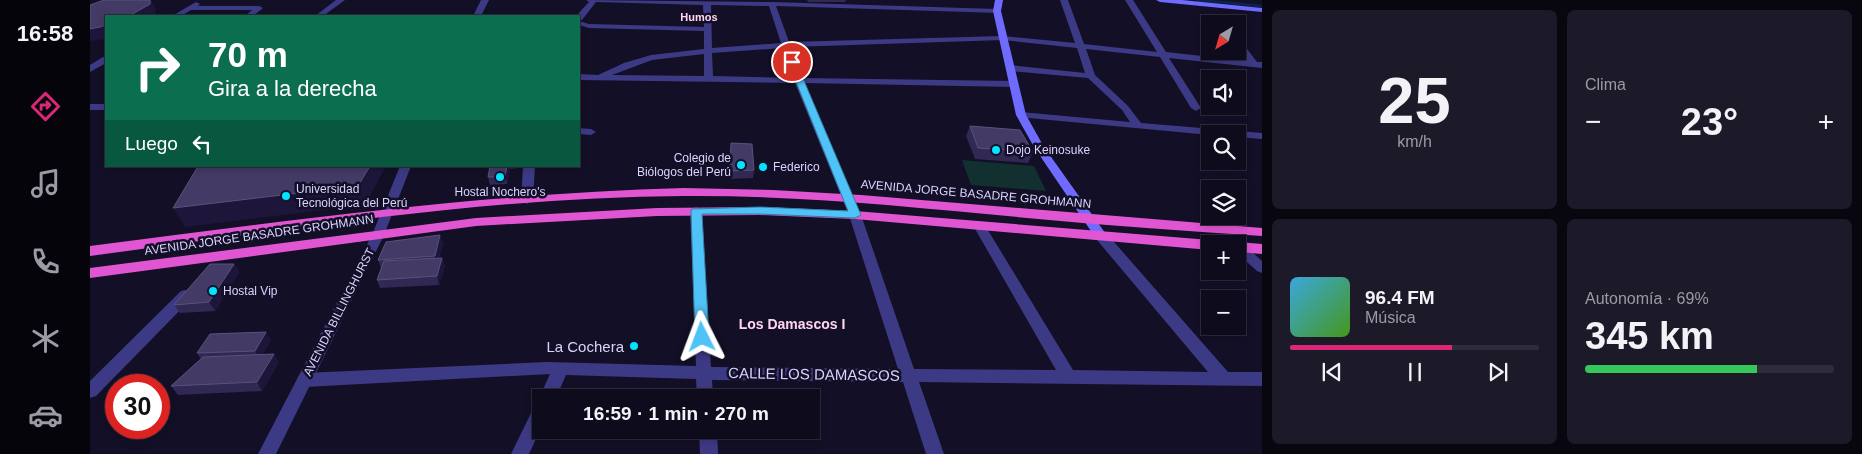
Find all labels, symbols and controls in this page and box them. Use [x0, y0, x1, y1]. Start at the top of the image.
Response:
district label: Humos [680, 11, 718, 23]
north arrow [1201, 15, 1246, 60]
map controls [1201, 15, 1246, 335]
text: 16:58 [17, 21, 73, 46]
icon: right [125, 35, 190, 100]
text: 70 m [208, 35, 288, 74]
pin [771, 41, 813, 83]
icon: arrive [778, 48, 806, 76]
text: 25 [1378, 64, 1451, 137]
button: sound [1201, 70, 1246, 115]
text: Gira a la derecha [208, 76, 377, 101]
text: Clima [1585, 76, 1626, 93]
icon: directions [28, 89, 63, 124]
text: 23° [1681, 101, 1738, 143]
text: − [1585, 106, 1601, 137]
text: + [1818, 106, 1834, 137]
button: search [1201, 125, 1246, 170]
icon: left [188, 130, 216, 158]
text: Luego [125, 133, 178, 154]
text: km/h [1397, 133, 1432, 150]
place label: Dojo Keinosuke [1006, 143, 1090, 157]
marker: Dojo Keinosuke [990, 144, 1002, 156]
place label: Colegio de Biólogos del Perú [637, 151, 731, 179]
marker: Colegio de Biólogos del Perú [735, 159, 747, 171]
place label: Federico [773, 160, 820, 174]
marker: Federico [757, 161, 769, 173]
icon: music [28, 166, 63, 201]
marker: Hostal Nochero's [494, 171, 506, 183]
street label: AVENIDA JORGE BASADRE GROHMANN [860, 177, 1092, 211]
button: layers [1201, 180, 1246, 225]
place label: Universidad Tecnológica del Perú [296, 182, 407, 210]
place label: Hostal Nochero's [455, 185, 546, 199]
marker: Universidad Tecnológica del Perú [280, 190, 292, 202]
street label: AVENIDA JORGE BASADRE GROHMANN [144, 212, 374, 258]
button: + [1201, 235, 1246, 280]
icon: phone [28, 244, 63, 279]
street label: AVENIDA BILLINGHURST [301, 245, 378, 378]
place label: Hostal Vip [223, 284, 278, 298]
marker: Hostal Vip [207, 285, 219, 297]
text: 96.4 FM [1365, 287, 1435, 308]
button: − [1201, 290, 1246, 335]
text: Autonomía · 69% [1585, 290, 1709, 307]
text: Música [1365, 309, 1416, 326]
position arrow [675, 310, 727, 362]
text: 345 km [1585, 315, 1714, 357]
district label: Los Damascos I [739, 316, 845, 332]
icon: climate [28, 321, 63, 356]
place label: La Cochera [546, 338, 625, 355]
marker: La Cochera [628, 340, 640, 352]
icon: previous [1318, 358, 1346, 386]
icon: pause [1401, 358, 1429, 386]
icon: next [1484, 358, 1512, 386]
street label: CALLE LOS DAMASCOS [728, 364, 900, 384]
speed limit sign: 30 [105, 374, 170, 439]
icon: car [28, 398, 63, 433]
text: 16:59 · 1 min · 270 m [583, 403, 769, 424]

